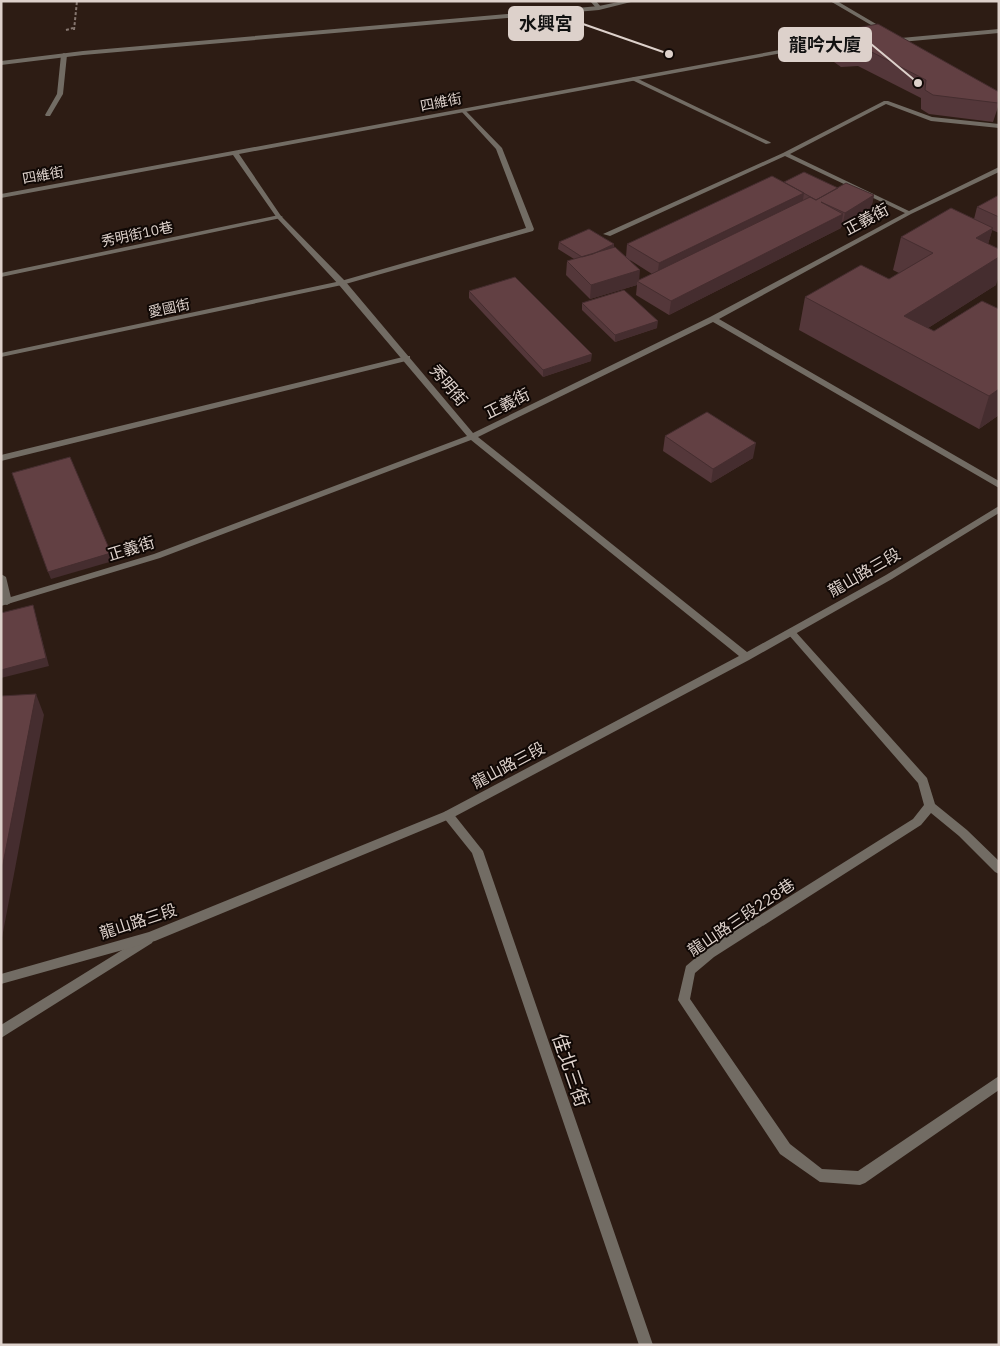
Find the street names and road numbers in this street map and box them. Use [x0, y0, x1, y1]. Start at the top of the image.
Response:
street label: 四維街 [419, 89, 463, 115]
street label: 四維街 [21, 162, 65, 188]
street label: 正義街 [840, 199, 892, 239]
street label: 秀明街10巷 [100, 218, 174, 250]
street label: 愛國街 [147, 295, 191, 321]
street label: 秀明街 [426, 360, 472, 410]
street label: 正義街 [481, 383, 533, 423]
street label: 正義街 [105, 531, 157, 565]
street label: 龍山路三段 [824, 543, 904, 601]
street label: 龍山路三段 [468, 737, 548, 793]
street label: 龍山路三段228巷 [684, 874, 798, 960]
street label: 龍山路三段 [97, 899, 179, 943]
street label: 佳北三街 [547, 1030, 595, 1110]

